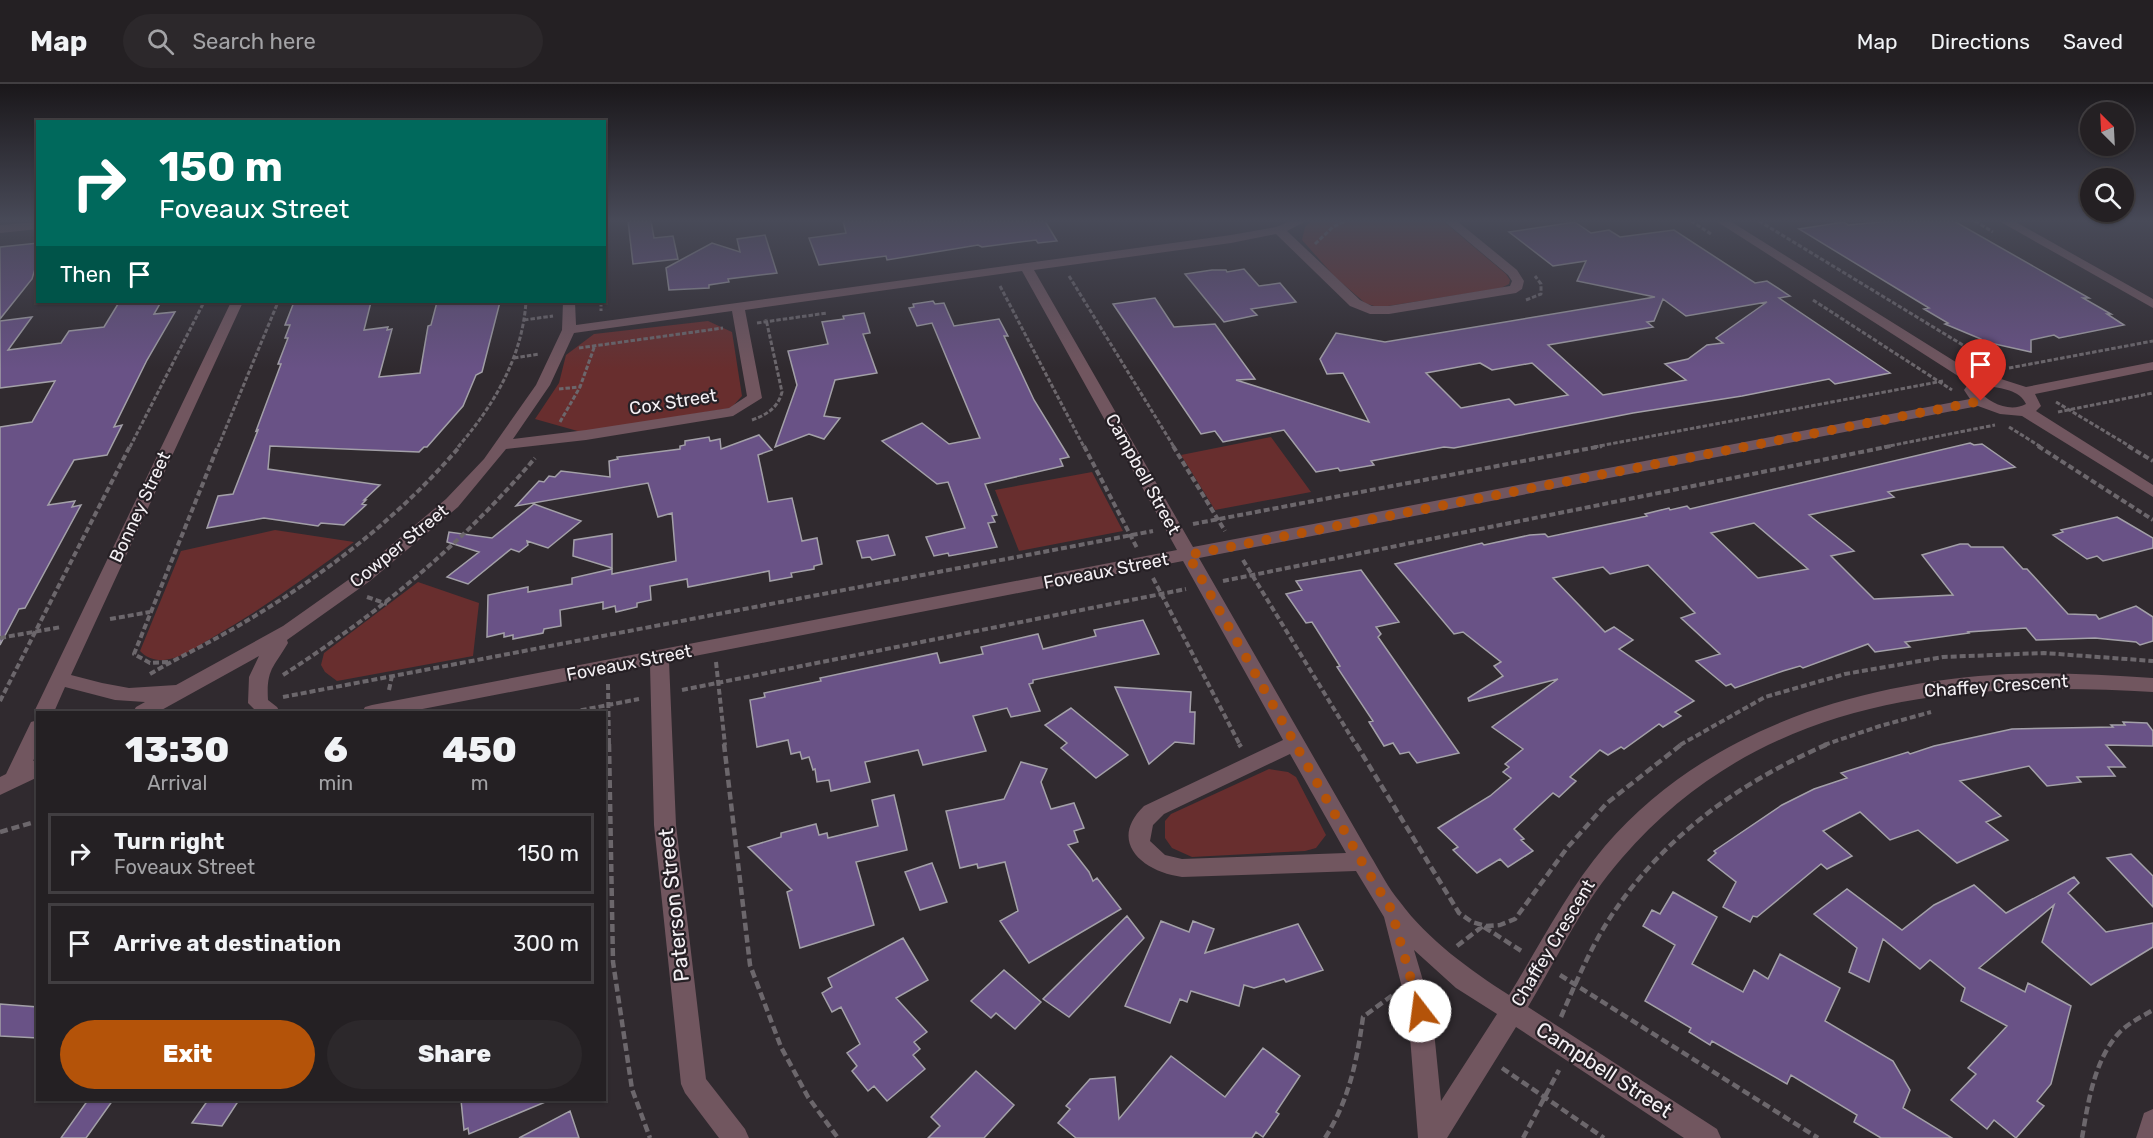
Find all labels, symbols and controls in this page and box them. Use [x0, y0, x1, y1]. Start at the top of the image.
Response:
search box [123, 14, 543, 68]
text: Map [30, 25, 87, 58]
icon: search [144, 25, 177, 58]
text: Search here [192, 28, 316, 55]
text: Map [1857, 29, 1898, 54]
text: Directions [1931, 29, 2030, 54]
text: Saved [2063, 29, 2123, 54]
north arrow [2080, 102, 2134, 156]
map controls [2080, 102, 2134, 222]
text: 150 m [159, 142, 283, 192]
icon: right [60, 144, 138, 222]
button: search [2080, 168, 2134, 222]
text: Foveaux Street [159, 193, 349, 225]
icon: arrive [123, 258, 156, 291]
text: Then [60, 261, 111, 288]
pin [1955, 339, 2006, 401]
icon: arrive [1964, 348, 1997, 381]
street label: Cox Street [628, 384, 718, 420]
street label: Campbell Street [1101, 410, 1185, 538]
street label: Bonney Street [105, 448, 175, 566]
street label: Cowper Street [345, 500, 453, 592]
street label: Foveaux Street [1042, 548, 1170, 594]
street label: Foveaux Street [565, 640, 693, 686]
street label: Chaffey Crescent [1923, 670, 2069, 702]
text: 13:30 [125, 728, 229, 771]
text: 6 [324, 728, 348, 771]
text: 450 [442, 728, 517, 771]
text: Arrival [147, 771, 207, 795]
text: min [318, 771, 353, 795]
text: m [471, 771, 489, 795]
street label: Paterson Street [653, 827, 694, 983]
text: Turn right [114, 828, 224, 855]
icon: right [63, 837, 96, 870]
text: 150 m [518, 840, 579, 867]
text: Foveaux Street [114, 855, 255, 879]
street label: Chaffey Crescent [1506, 875, 1600, 1011]
icon: arrive [63, 927, 96, 960]
text: Arrive at destination [114, 930, 341, 957]
text: 300 m [513, 930, 579, 957]
position arrow [1388, 979, 1452, 1043]
street label: Campbell Street [1532, 1016, 1677, 1123]
button: Exit [60, 1020, 315, 1089]
button: Share [327, 1020, 582, 1089]

